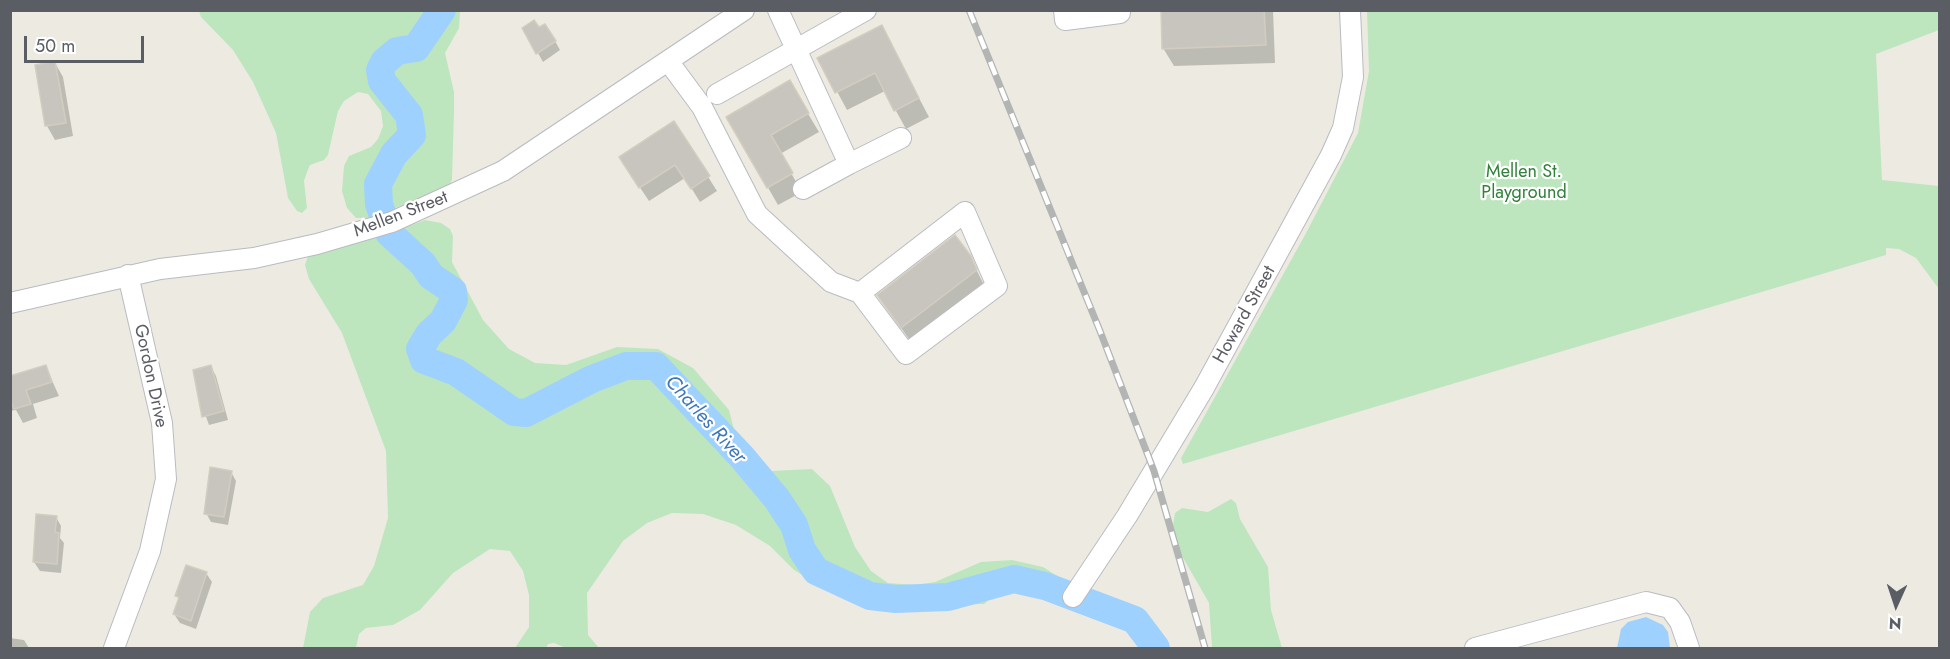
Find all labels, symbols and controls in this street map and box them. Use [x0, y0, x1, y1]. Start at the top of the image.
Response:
scale bar [27, 24, 147, 62]
text: 50 m [35, 33, 75, 59]
park label: Mellen St. Playground [1481, 162, 1567, 204]
street label: Mellen Street [351, 187, 451, 243]
street label: Howard Street [1209, 262, 1281, 368]
street label: Gordon Drive [129, 322, 171, 430]
water label: Charles River [659, 371, 751, 469]
north arrow [1866, 575, 1926, 635]
text: N [1888, 612, 1902, 635]

